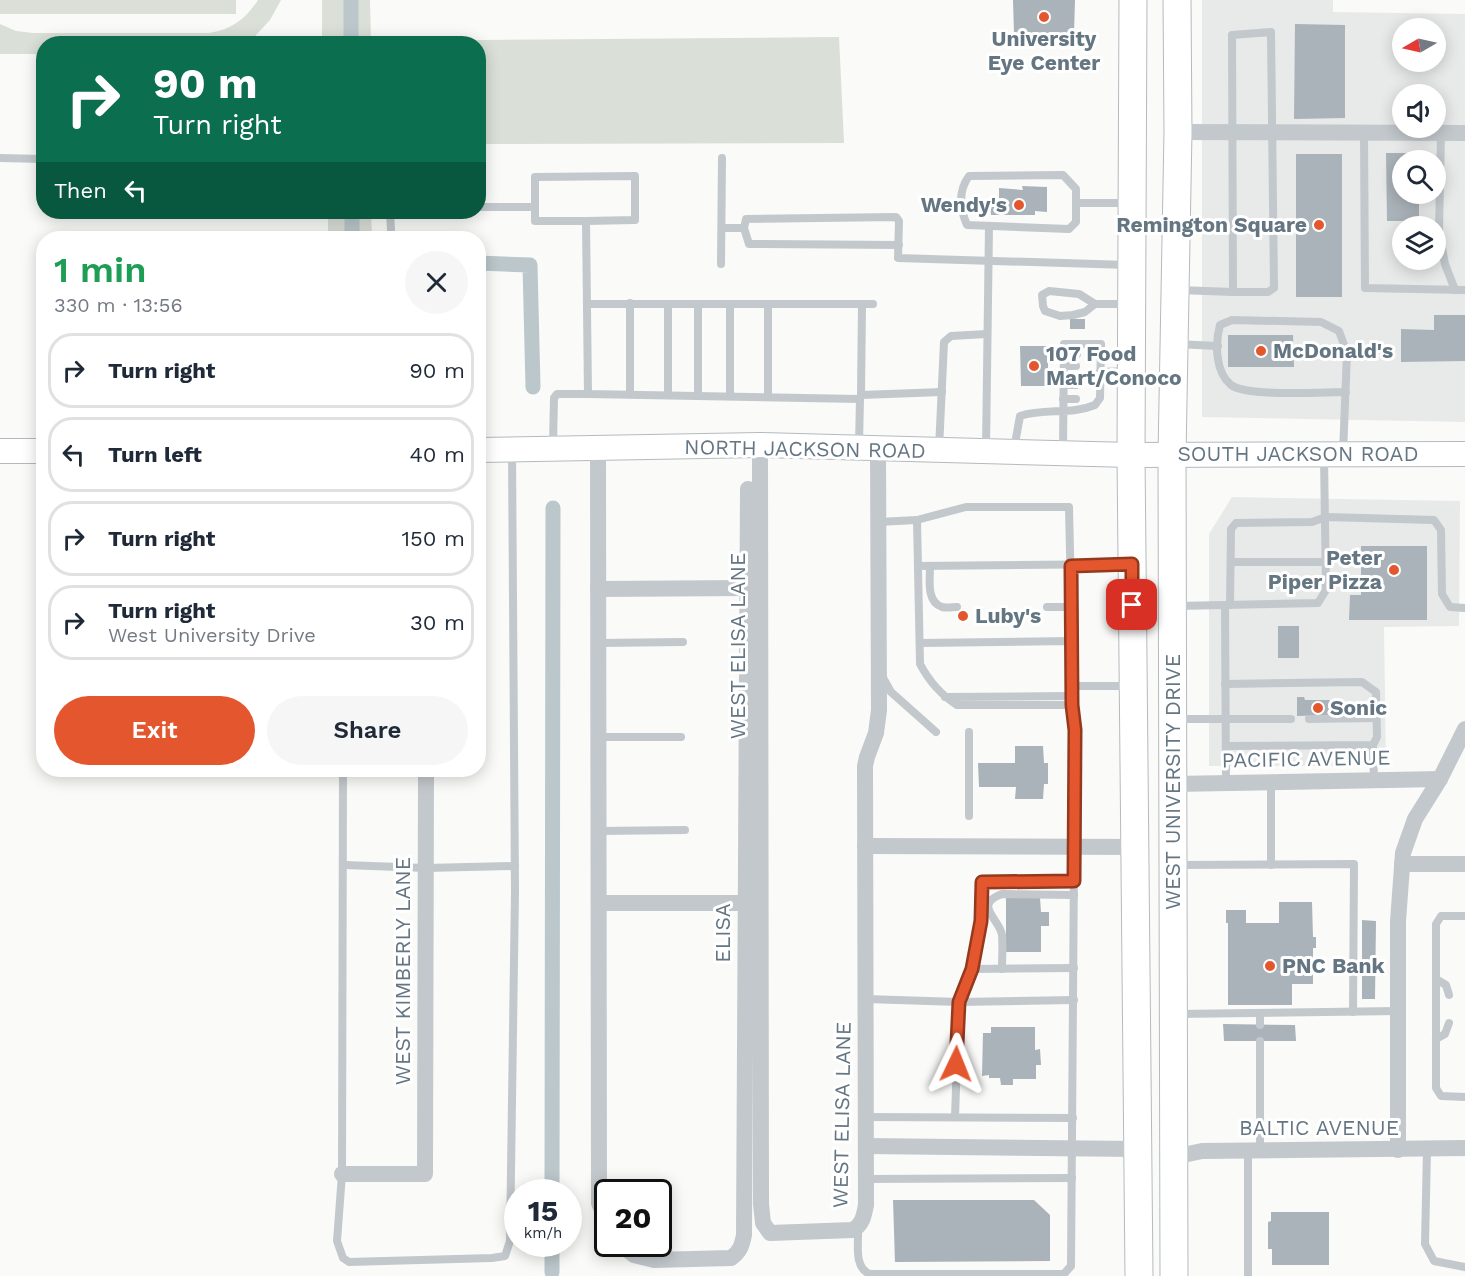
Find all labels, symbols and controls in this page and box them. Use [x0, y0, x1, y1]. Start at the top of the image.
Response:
marker: University Eye Center [1037, 10, 1051, 24]
north arrow [1392, 18, 1446, 72]
map controls [1392, 18, 1446, 270]
place label: University Eye Center [988, 26, 1100, 75]
text: 90 m [153, 59, 257, 108]
icon: right [54, 60, 132, 138]
button: sound [1392, 84, 1446, 138]
text: Turn right [153, 109, 282, 141]
button: search [1392, 150, 1446, 204]
icon: left [119, 174, 152, 207]
text: Then [54, 178, 107, 203]
place label: Wendy's [921, 192, 1007, 217]
marker: Wendy's [1012, 198, 1026, 212]
place label: Remington Square [1116, 212, 1307, 237]
button: layers [1392, 216, 1446, 270]
marker: Remington Square [1312, 218, 1326, 232]
text: 1 min [54, 249, 146, 291]
button: close [405, 251, 468, 314]
text: 330 m · 13:56 [54, 293, 183, 317]
place label: McDonald's [1273, 338, 1393, 363]
place label: 107 Food Mart/Conoco [1046, 341, 1182, 390]
marker: McDonald's [1254, 344, 1268, 358]
icon: right [57, 354, 90, 387]
text: Turn right [108, 358, 215, 383]
text: 90 m [409, 358, 465, 383]
marker: 107 Food Mart/Conoco [1027, 359, 1041, 373]
street label: NORTH JACKSON ROAD [684, 434, 926, 463]
icon: left [57, 438, 90, 471]
street label: SOUTH JACKSON ROAD [1177, 441, 1419, 466]
text: Turn left [108, 442, 202, 467]
text: 40 m [409, 442, 465, 467]
icon: right [57, 522, 90, 555]
text: Turn right [108, 526, 215, 551]
text: 150 m [401, 526, 465, 551]
place label: Peter Piper Pizza [1268, 545, 1383, 594]
street label: WEST ELISA LANE [725, 553, 750, 739]
marker: Peter Piper Pizza [1387, 563, 1401, 577]
pin [1106, 579, 1157, 630]
icon: arrive [1115, 588, 1148, 621]
text: Turn right [108, 598, 215, 623]
place label: Luby's [975, 603, 1041, 628]
icon: right [57, 606, 90, 639]
marker: Luby's [956, 609, 970, 623]
text: 30 m [410, 610, 465, 635]
text: West University Drive [108, 623, 316, 647]
street label: WEST UNIVERSITY DRIVE [1160, 654, 1185, 910]
place label: Sonic [1330, 695, 1387, 720]
button: Exit [54, 696, 255, 765]
button: Share [267, 696, 468, 765]
marker: Sonic [1311, 701, 1325, 715]
street label: PACIFIC AVENUE [1221, 745, 1391, 772]
street label: WEST KIMBERLY LANE [390, 857, 415, 1085]
street label: ELISA [710, 903, 735, 963]
place label: PNC Bank [1282, 953, 1385, 978]
marker: PNC Bank [1263, 959, 1277, 973]
street label: WEST ELISA LANE [827, 1022, 856, 1208]
position arrow [924, 1032, 988, 1096]
street label: BALTIC AVENUE [1239, 1115, 1399, 1140]
speed limit sign: 20 [594, 1179, 672, 1257]
text: 15 [528, 1193, 558, 1228]
text: km/h [524, 1224, 562, 1242]

